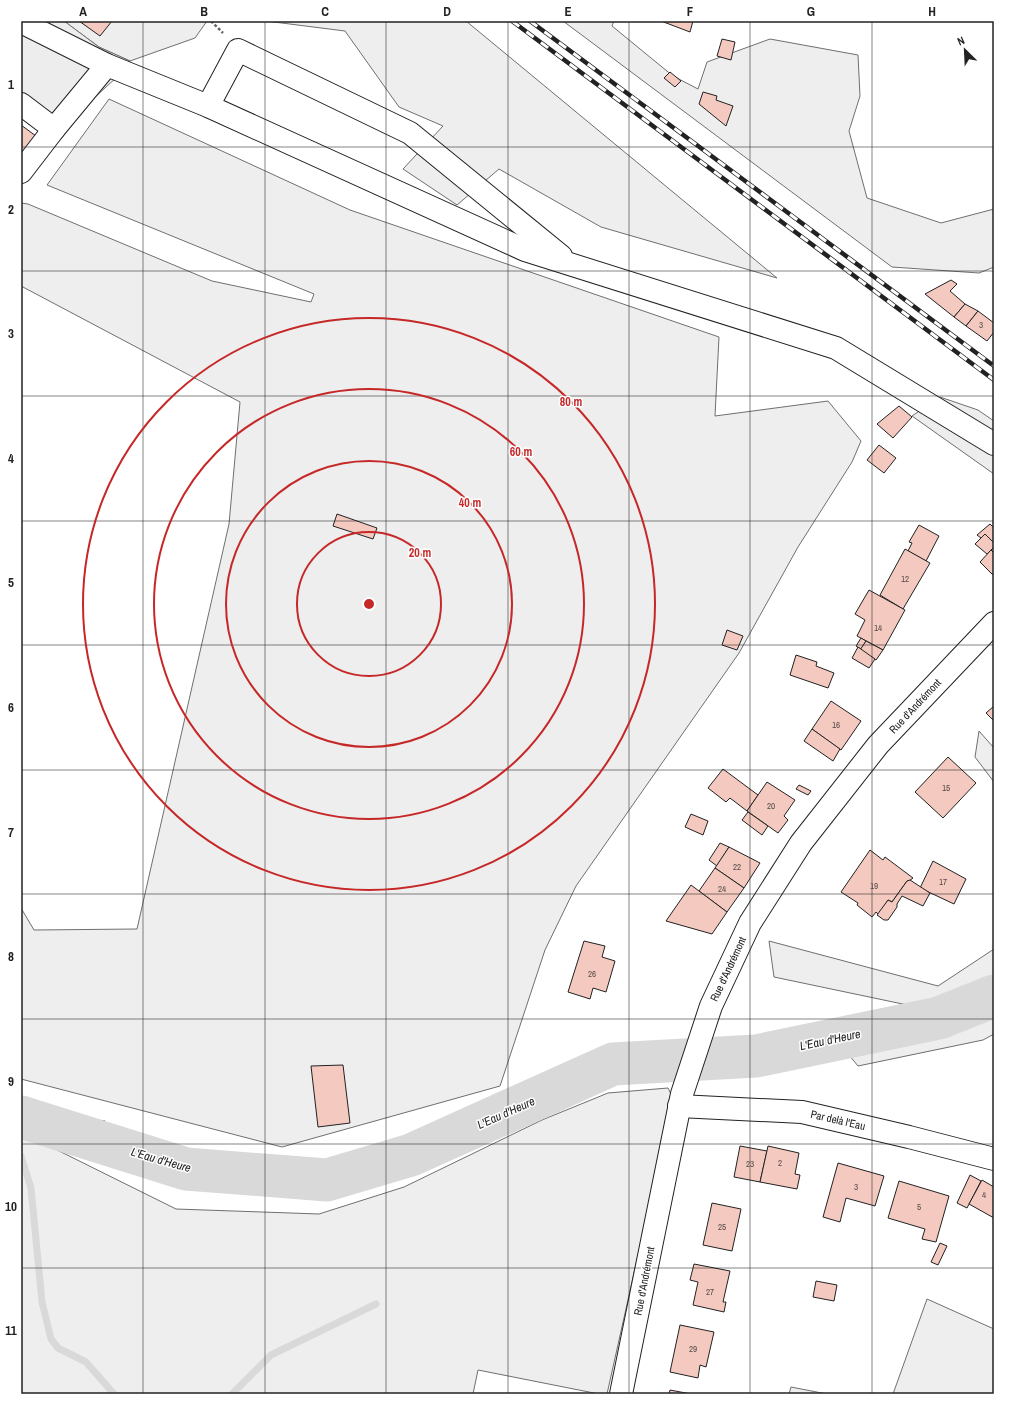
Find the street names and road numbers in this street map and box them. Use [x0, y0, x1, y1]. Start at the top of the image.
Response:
street label: Rue d'Andrémont [886, 675, 944, 736]
street label: Rue d'Andrémont [707, 934, 749, 1004]
street label: Par delà l'Eau [809, 1107, 867, 1133]
street label: Rue d'Andrémont [630, 1245, 658, 1317]

